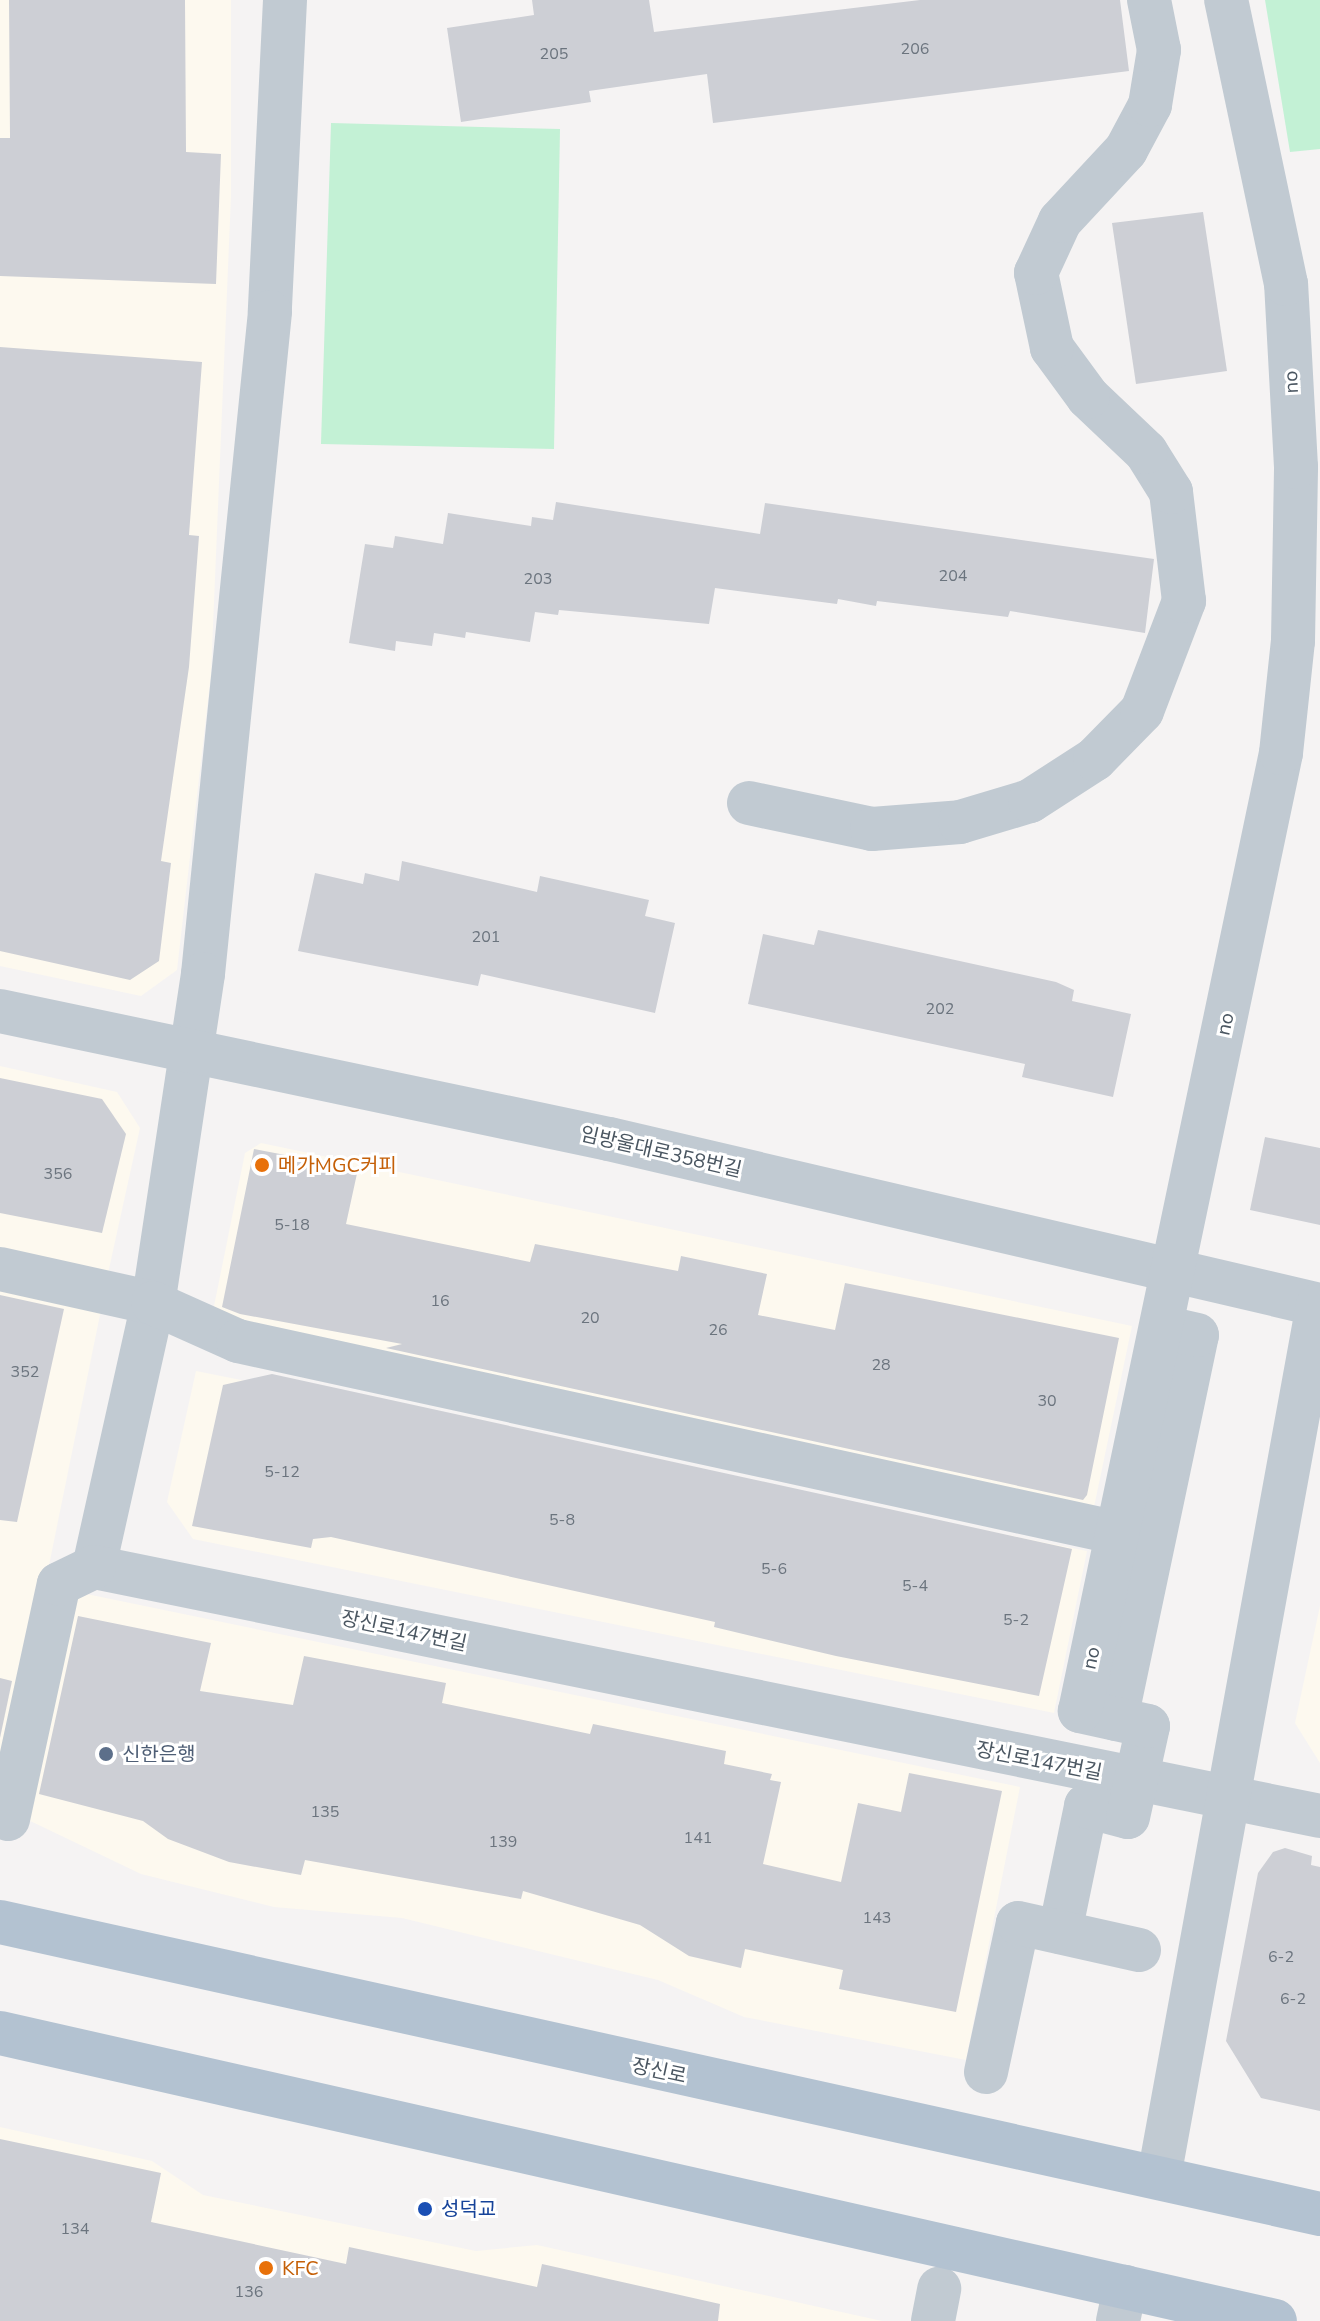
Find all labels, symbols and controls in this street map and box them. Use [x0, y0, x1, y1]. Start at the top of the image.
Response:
house number: 206 [901, 39, 929, 59]
house number: 205 [540, 44, 568, 64]
street label: no [1278, 370, 1304, 394]
house number: 204 [939, 566, 967, 586]
house number: 203 [524, 569, 552, 589]
house number: 201 [472, 927, 500, 947]
house number: 202 [926, 999, 954, 1019]
street label: no [1211, 1011, 1239, 1037]
street label: 임방울대로358번길 [578, 1122, 744, 1182]
place label: 메가MGC커피 [278, 1153, 397, 1177]
marker: 메가MGC커피 [253, 1156, 271, 1174]
house number: 356 [44, 1164, 72, 1184]
house number: 5-18 [274, 1215, 310, 1235]
house number: 16 [430, 1291, 450, 1311]
house number: 20 [580, 1308, 600, 1328]
house number: 26 [708, 1320, 728, 1340]
house number: 28 [871, 1355, 891, 1375]
house number: 352 [11, 1362, 39, 1382]
house number: 30 [1037, 1391, 1057, 1411]
house number: 5-12 [264, 1462, 300, 1482]
house number: 5-8 [549, 1510, 575, 1530]
house number: 5-6 [761, 1559, 787, 1579]
house number: 5-4 [902, 1576, 928, 1596]
street label: 장신로147번길 [339, 1606, 469, 1656]
house number: 5-2 [1003, 1610, 1029, 1630]
street label: no [1077, 1645, 1105, 1671]
street label: 장신로147번길 [974, 1737, 1104, 1785]
place label: 신한은행 [122, 1742, 196, 1766]
marker: 신한은행 [97, 1745, 115, 1763]
house number: 135 [311, 1802, 339, 1822]
house number: 141 [684, 1828, 712, 1848]
house number: 139 [489, 1832, 517, 1852]
house number: 143 [863, 1908, 891, 1928]
house number: 6-2 [1268, 1947, 1294, 1967]
house number: 6-2 [1280, 1989, 1306, 2009]
street label: 장신로 [630, 2054, 688, 2088]
place label: 성덕교 [441, 2197, 496, 2221]
marker: 성덕교 [416, 2200, 434, 2218]
house number: 134 [61, 2219, 89, 2239]
place label: KFC [282, 2256, 319, 2280]
marker: KFC [257, 2259, 275, 2277]
house number: 136 [235, 2282, 263, 2302]

